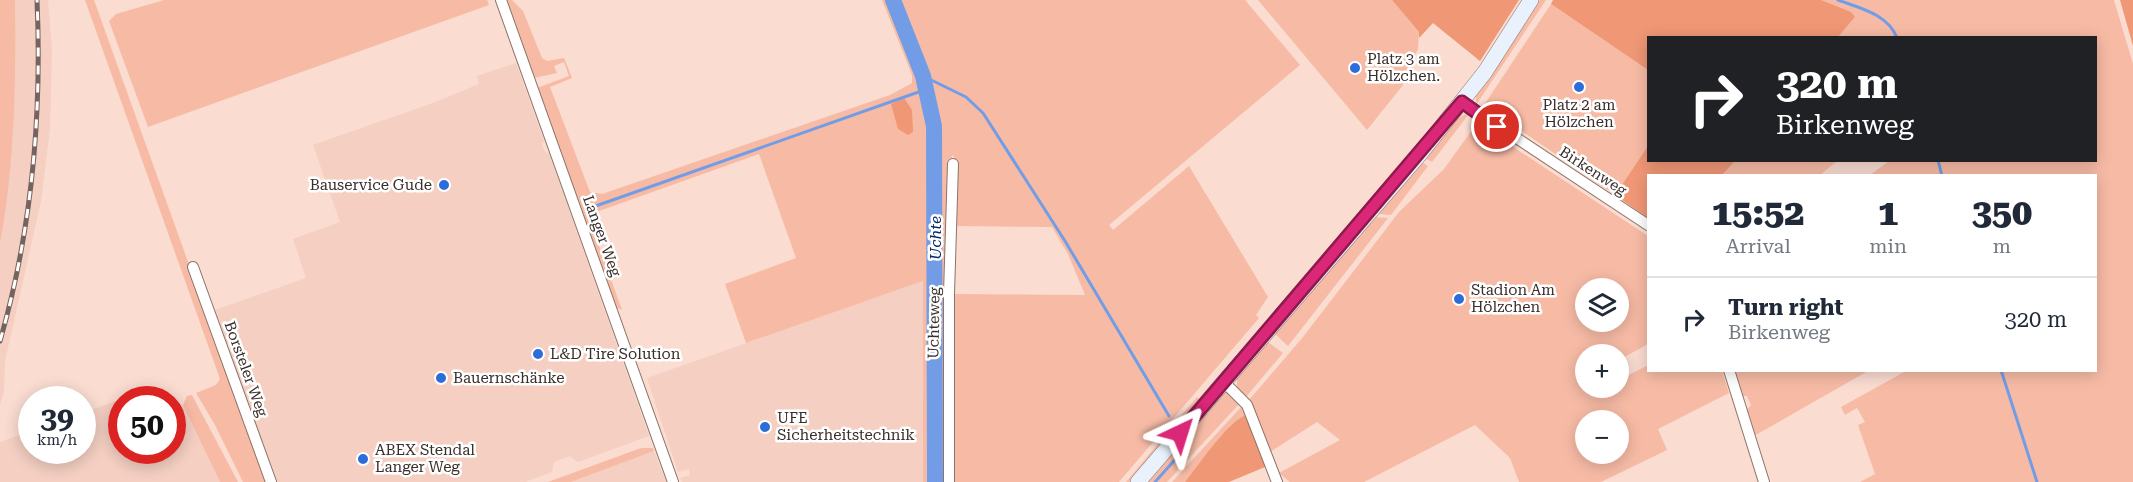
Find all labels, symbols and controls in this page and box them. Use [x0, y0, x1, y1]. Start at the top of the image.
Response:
place label: Platz 3 am Hölzchen. [1367, 50, 1440, 85]
text: 320 m [1776, 59, 1898, 108]
icon: right [1677, 60, 1755, 138]
marker: Platz 3 am Hölzchen. [1348, 61, 1362, 75]
marker: Platz 2 am Hölzchen [1572, 80, 1586, 94]
place label: Platz 2 am Hölzchen [1543, 96, 1616, 131]
pin [1471, 101, 1522, 152]
text: Birkenweg [1776, 109, 1914, 141]
icon: arrive [1480, 110, 1513, 143]
street label: Birkenweg [1556, 143, 1630, 200]
place label: Bauservice Gude [310, 176, 432, 194]
marker: Bauservice Gude [437, 178, 451, 192]
text: 15:52 [1712, 192, 1804, 234]
text: 1 [1878, 192, 1898, 234]
text: 350 [1972, 192, 2032, 234]
street label: Langer Weg [579, 193, 625, 279]
water label: Uchte [926, 216, 945, 260]
text: Arrival [1726, 234, 1791, 258]
text: min [1869, 234, 1907, 258]
text: m [1993, 234, 2011, 258]
map controls [1575, 278, 1629, 464]
button: layers [1575, 278, 1629, 332]
place label: Stadion Am Hölzchen [1471, 281, 1555, 316]
street label: Uchteweg [924, 286, 944, 359]
marker: Stadion Am Hölzchen [1452, 292, 1466, 306]
text: Turn right [1728, 295, 1843, 320]
icon: right [1677, 303, 1710, 336]
text: 320 m [2004, 307, 2067, 332]
street label: Borsteler Weg [220, 319, 272, 420]
text: Birkenweg [1728, 320, 1830, 344]
button: + [1575, 344, 1629, 398]
place label: L&D Tire Solution [550, 345, 681, 363]
marker: L&D Tire Solution [531, 347, 545, 361]
place label: Bauernschänke [453, 369, 564, 387]
marker: Bauernschänke [434, 371, 448, 385]
speed limit sign: 50 [108, 386, 186, 464]
text: 39 [40, 400, 74, 435]
position arrow [1148, 401, 1212, 465]
place label: UFE Sicherheitstechnik [777, 409, 915, 444]
button: − [1575, 410, 1629, 464]
marker: UFE Sicherheitstechnik [758, 420, 772, 434]
text: km/h [37, 431, 77, 449]
place label: ABEX Stendal Langer Weg [375, 441, 475, 476]
marker: ABEX Stendal Langer Weg [356, 452, 370, 466]

